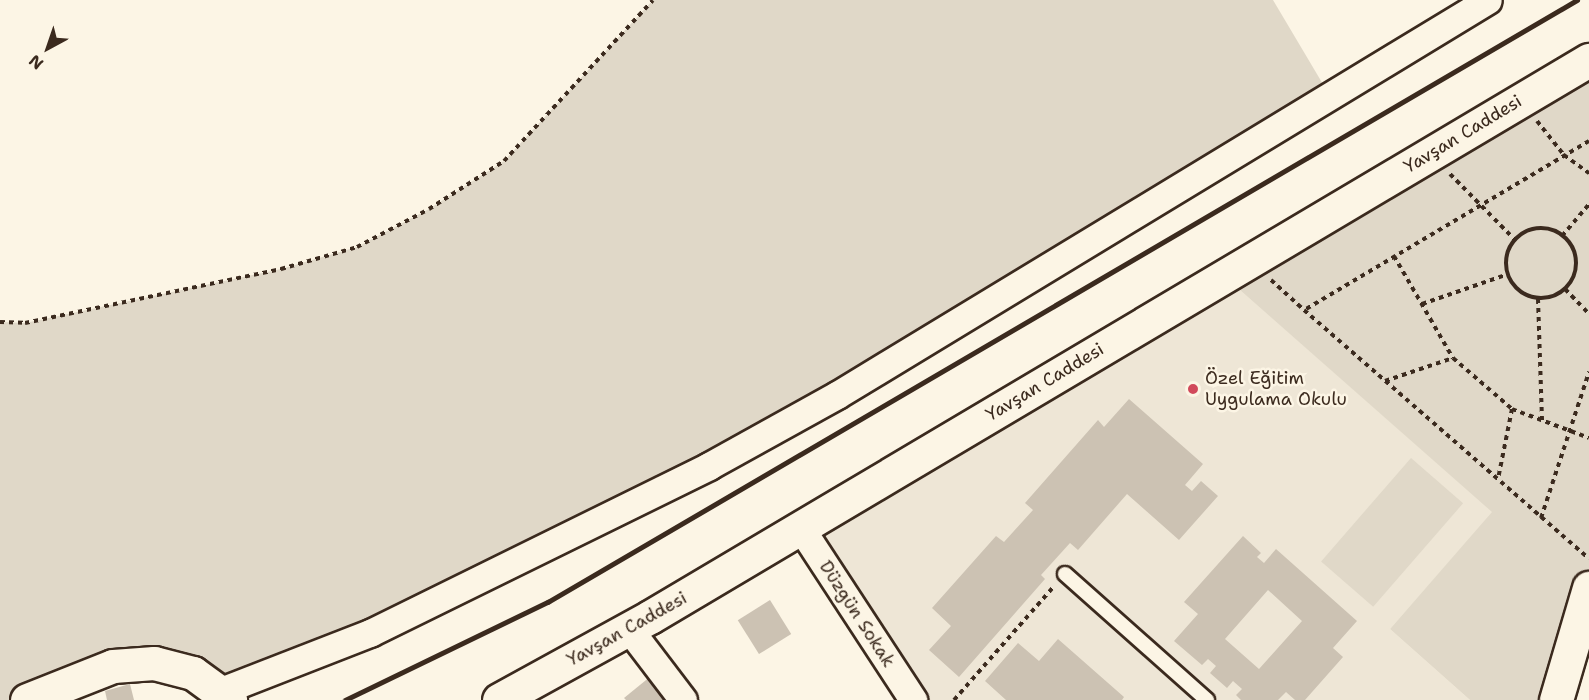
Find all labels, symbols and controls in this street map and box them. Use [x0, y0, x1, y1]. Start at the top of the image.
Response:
north arrow [18, 18, 78, 78]
text: N [24, 50, 48, 74]
street label: Yavşan Caddesi [1400, 90, 1526, 178]
street label: Yavşan Caddesi [982, 338, 1108, 426]
place label: Özel Eğitim Uygulama Okulu [1205, 368, 1347, 410]
marker: Özel Eğitim Uygulama Okulu [1186, 382, 1200, 396]
street label: Düzgün Sokak [815, 557, 899, 671]
street label: Yavşan Caddesi [563, 587, 691, 671]

